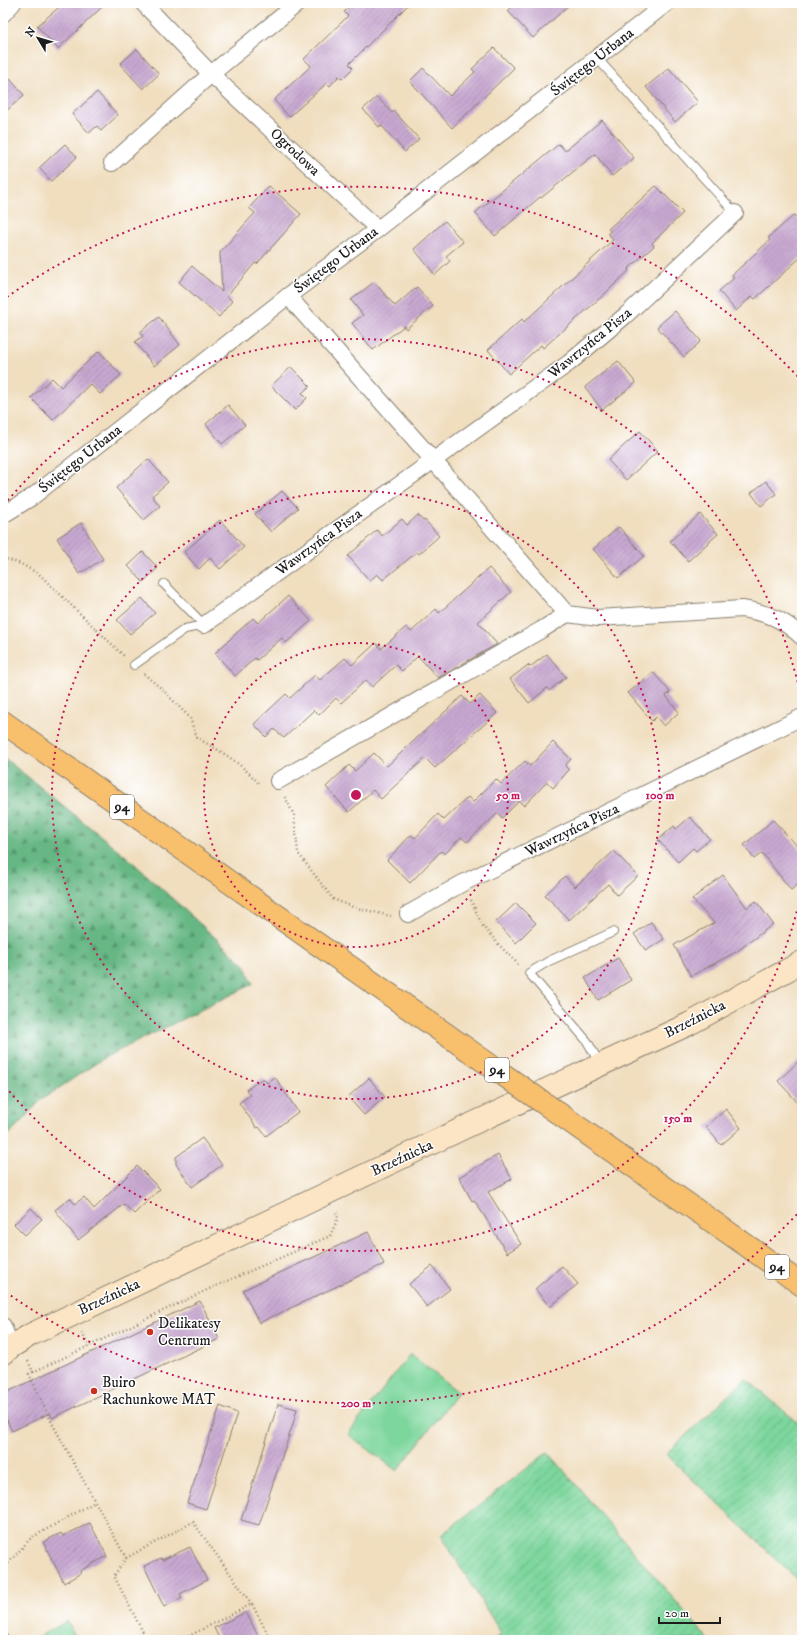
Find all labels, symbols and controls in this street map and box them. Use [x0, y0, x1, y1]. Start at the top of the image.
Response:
north arrow [18, 18, 58, 58]
street label: Świętego Urbana [546, 22, 638, 100]
text: N [23, 25, 39, 40]
street label: Ogrodowa [266, 124, 324, 180]
street label: Świętego Urbana [290, 221, 382, 298]
street label: Wawrzyńca Pisza [544, 303, 636, 383]
street label: Świętego Urbana [34, 419, 126, 497]
street label: Wawrzyńca Pisza [271, 504, 366, 580]
centre of rings [349, 788, 363, 802]
text: 50 m [495, 788, 520, 803]
text: 100 m [646, 788, 674, 803]
road number: 94 [110, 795, 134, 819]
street label: Wawrzyńca Pisza [521, 799, 623, 861]
street label: Brzeźnicka [661, 995, 729, 1042]
road number: 94 [485, 1058, 509, 1082]
text: 150 m [664, 1111, 692, 1126]
street label: Brzeźnicka [368, 1135, 437, 1181]
road number: 94 [765, 1255, 789, 1279]
street label: Brzeźnicka [75, 1274, 144, 1320]
place label: Delikatesy Centrum [158, 1314, 222, 1350]
marker: Delikatesy Centrum [145, 1327, 155, 1337]
place label: Buiro Rachunkowe MAT [102, 1373, 216, 1409]
marker: Buiro Rachunkowe MAT [89, 1386, 99, 1396]
text: 200 m [341, 1396, 371, 1411]
scale bar [659, 1599, 720, 1625]
text: 20 m [665, 1606, 689, 1621]

